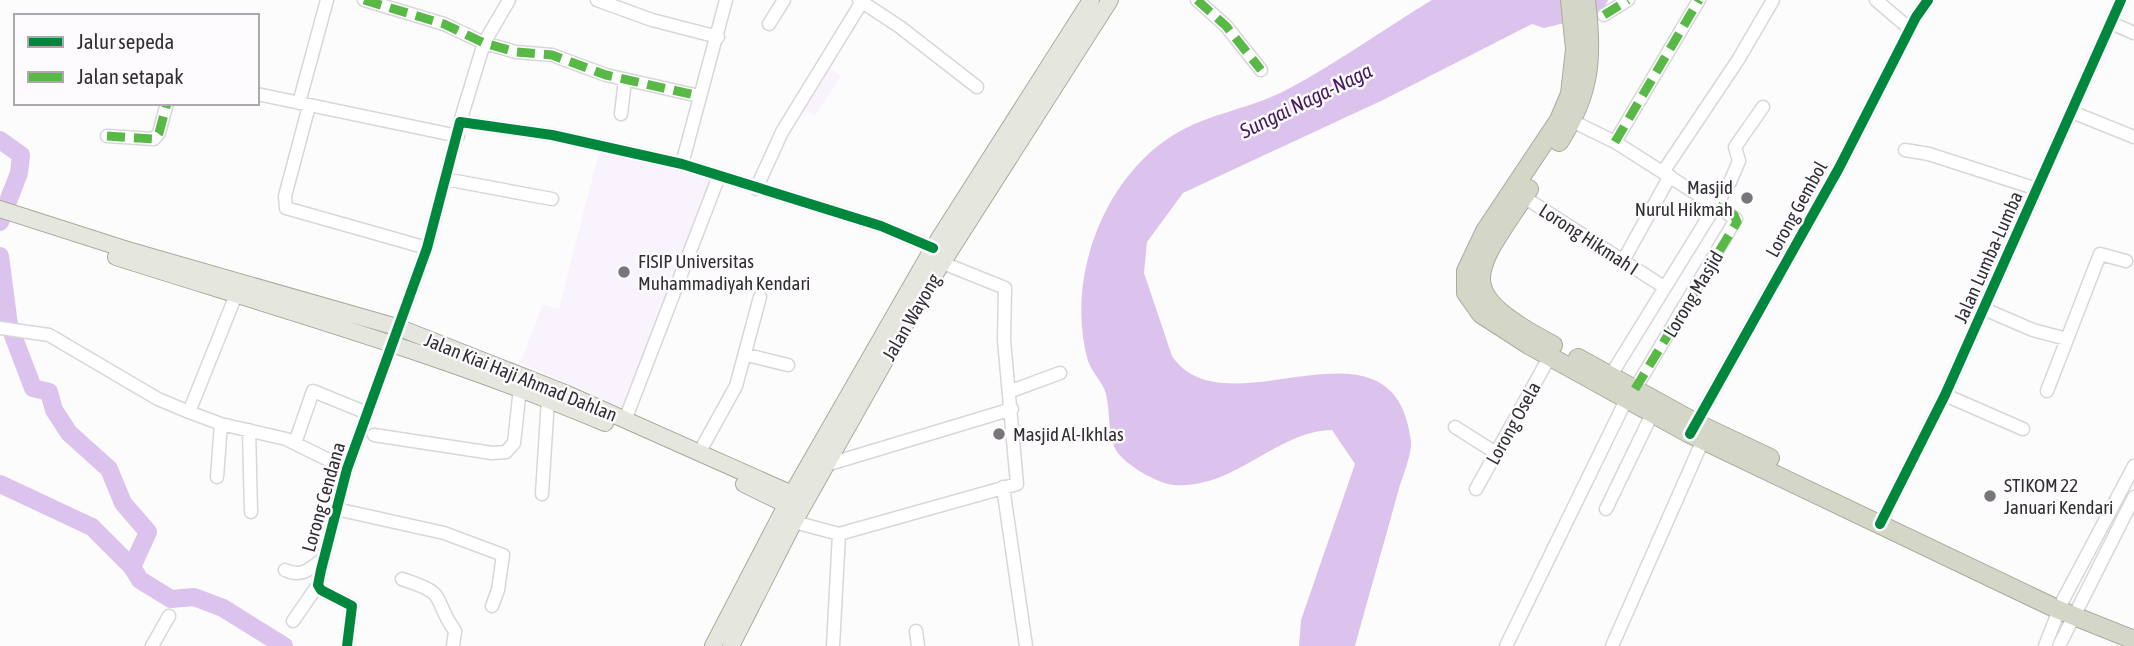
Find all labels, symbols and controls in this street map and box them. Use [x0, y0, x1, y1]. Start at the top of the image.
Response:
legend [14, 14, 259, 105]
text: Jalur sepeda [77, 29, 174, 53]
water label: Sungai Naga-Naga [1235, 58, 1376, 143]
text: Jalan setapak [77, 64, 184, 88]
street label: Lorong Gembol [1761, 157, 1831, 261]
place label: Masjid Nurul Hikmah [1635, 176, 1733, 220]
street label: Jalan Lumba-Lumba [1949, 188, 2027, 326]
marker: Masjid Nurul Hikmah [1739, 190, 1755, 206]
street label: Lorong Hikmah I [1535, 199, 1643, 279]
street label: Lorong Masjid [1659, 247, 1727, 341]
place label: FISIP Universitas Muhammadiyah Kendari [638, 250, 810, 294]
marker: FISIP Universitas Muhammadiyah Kendari [616, 264, 632, 280]
street label: Jalan Wayong [877, 269, 945, 364]
street label: Jalan Kiai Haji Ahmad Dahlan [422, 328, 620, 426]
street label: Lorong Osela [1481, 378, 1545, 468]
place label: Masjid Al-Ikhlas [1013, 423, 1124, 445]
marker: Masjid Al-Ikhlas [991, 426, 1007, 442]
street label: Lorong Cendana [297, 440, 349, 554]
place label: STIKOM 22 Januari Kendari [2004, 474, 2113, 518]
marker: STIKOM 22 Januari Kendari [1982, 488, 1998, 504]

